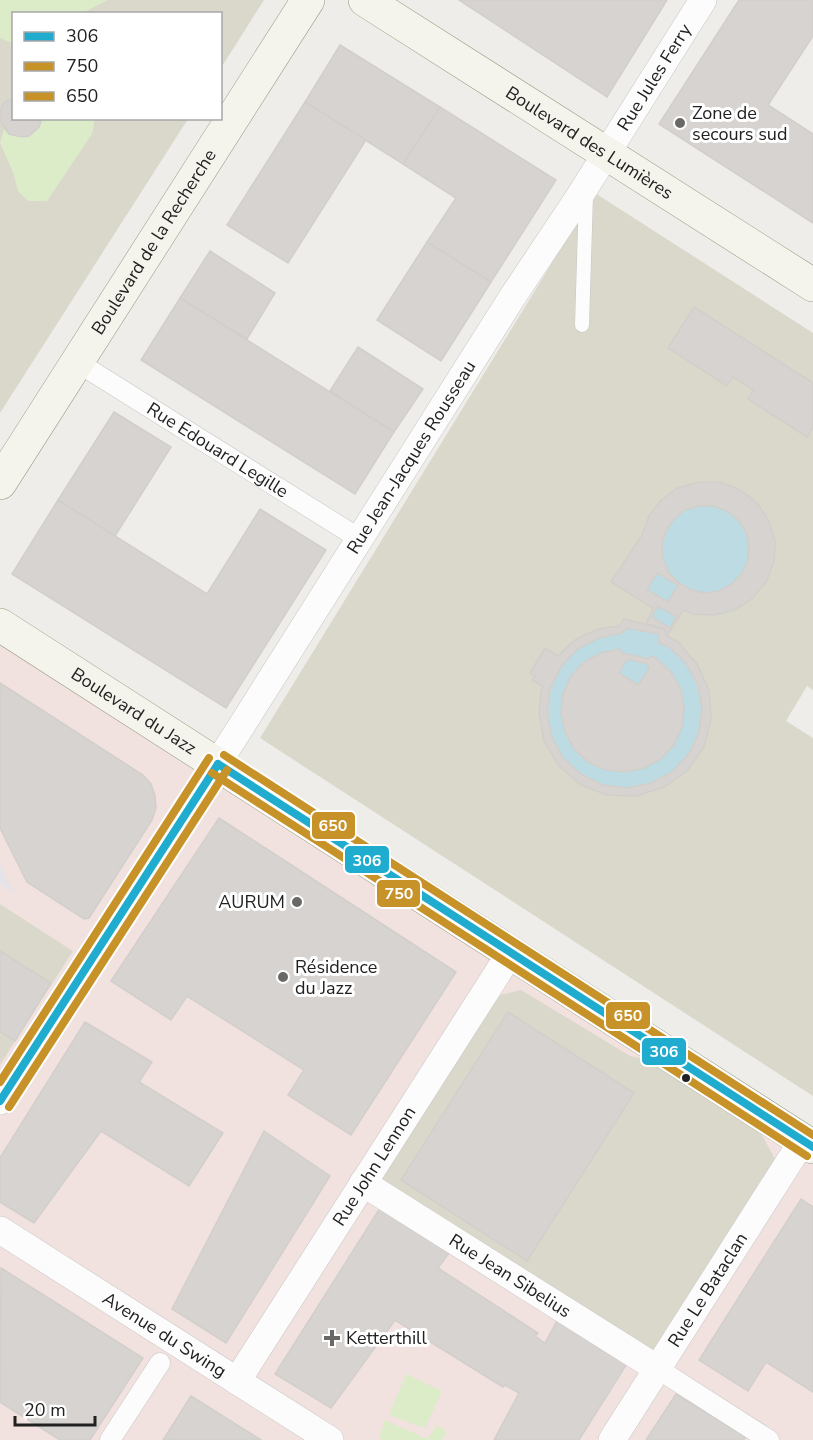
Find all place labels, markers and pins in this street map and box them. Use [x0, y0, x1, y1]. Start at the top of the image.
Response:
place label: Zone de secours sud [692, 101, 787, 146]
marker: Zone de secours sud [673, 116, 687, 130]
place label: AURUM [218, 890, 285, 914]
marker: AURUM [290, 895, 304, 909]
place label: Résidence du Jazz [295, 955, 377, 1000]
marker: Résidence du Jazz [276, 970, 290, 984]
unlabelled marker [680, 1072, 692, 1084]
place label: Ketterthill [346, 1326, 427, 1350]
marker: Ketterthill [323, 1329, 341, 1347]

